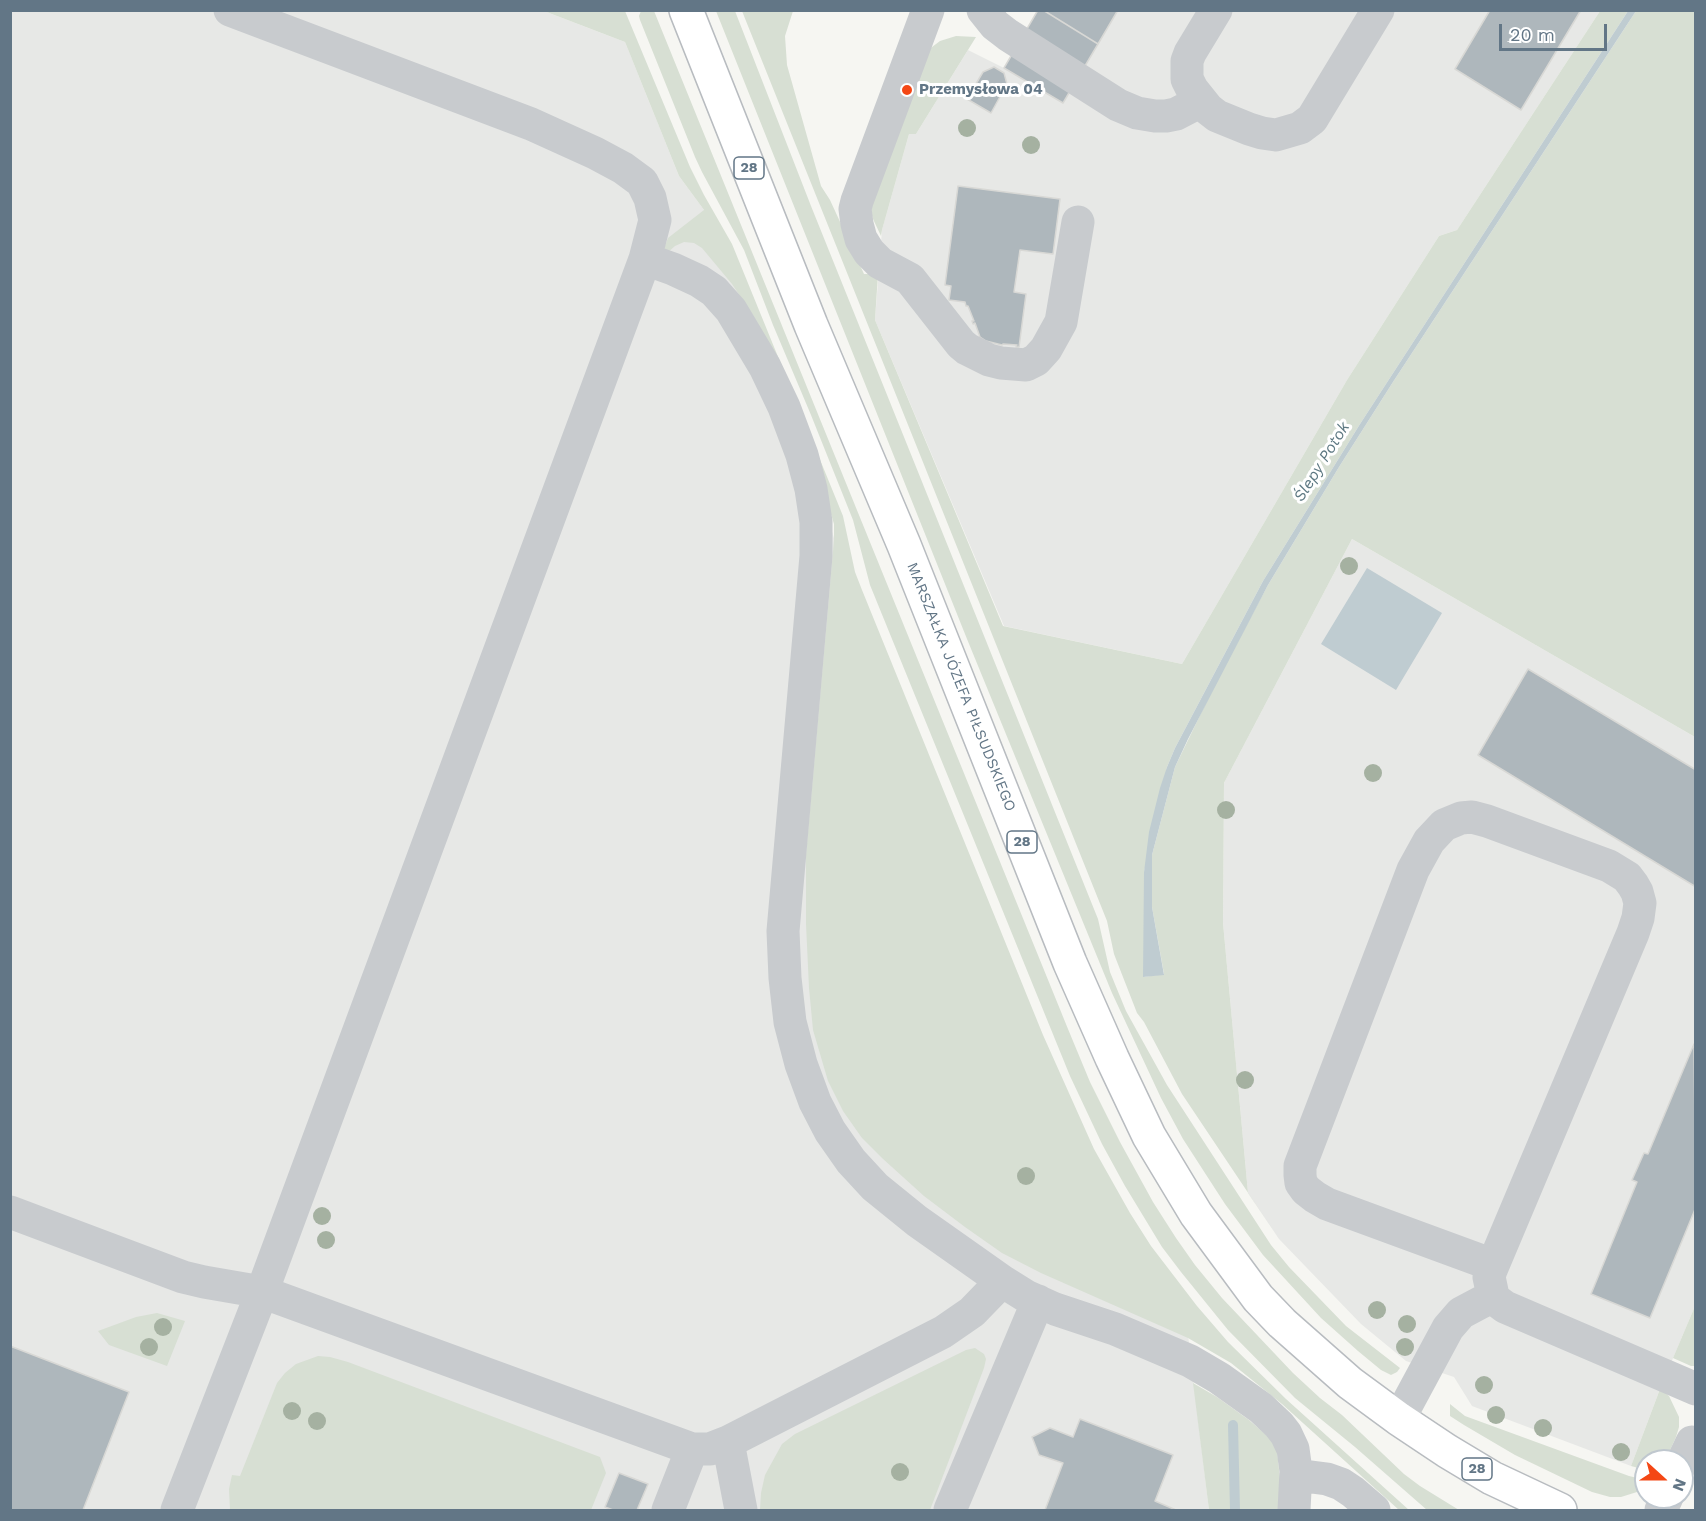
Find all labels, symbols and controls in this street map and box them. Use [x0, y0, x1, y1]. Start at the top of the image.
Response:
scale bar [1502, 12, 1610, 50]
text: 20 m [1510, 24, 1555, 45]
place label: Przemysłowa 04 [919, 81, 1043, 99]
marker: Przemysłowa 04 [900, 83, 914, 97]
road number: 28 [734, 157, 764, 179]
water label: Ślepy Potok [1290, 419, 1354, 505]
street label: MARSZAŁKA JÓZEFA PIŁSUDSKIEGO [903, 560, 1019, 814]
road number: 28 [1007, 831, 1037, 853]
north arrow [1634, 1449, 1694, 1509]
road number: 28 [1462, 1458, 1492, 1480]
text: N [1668, 1476, 1690, 1494]

